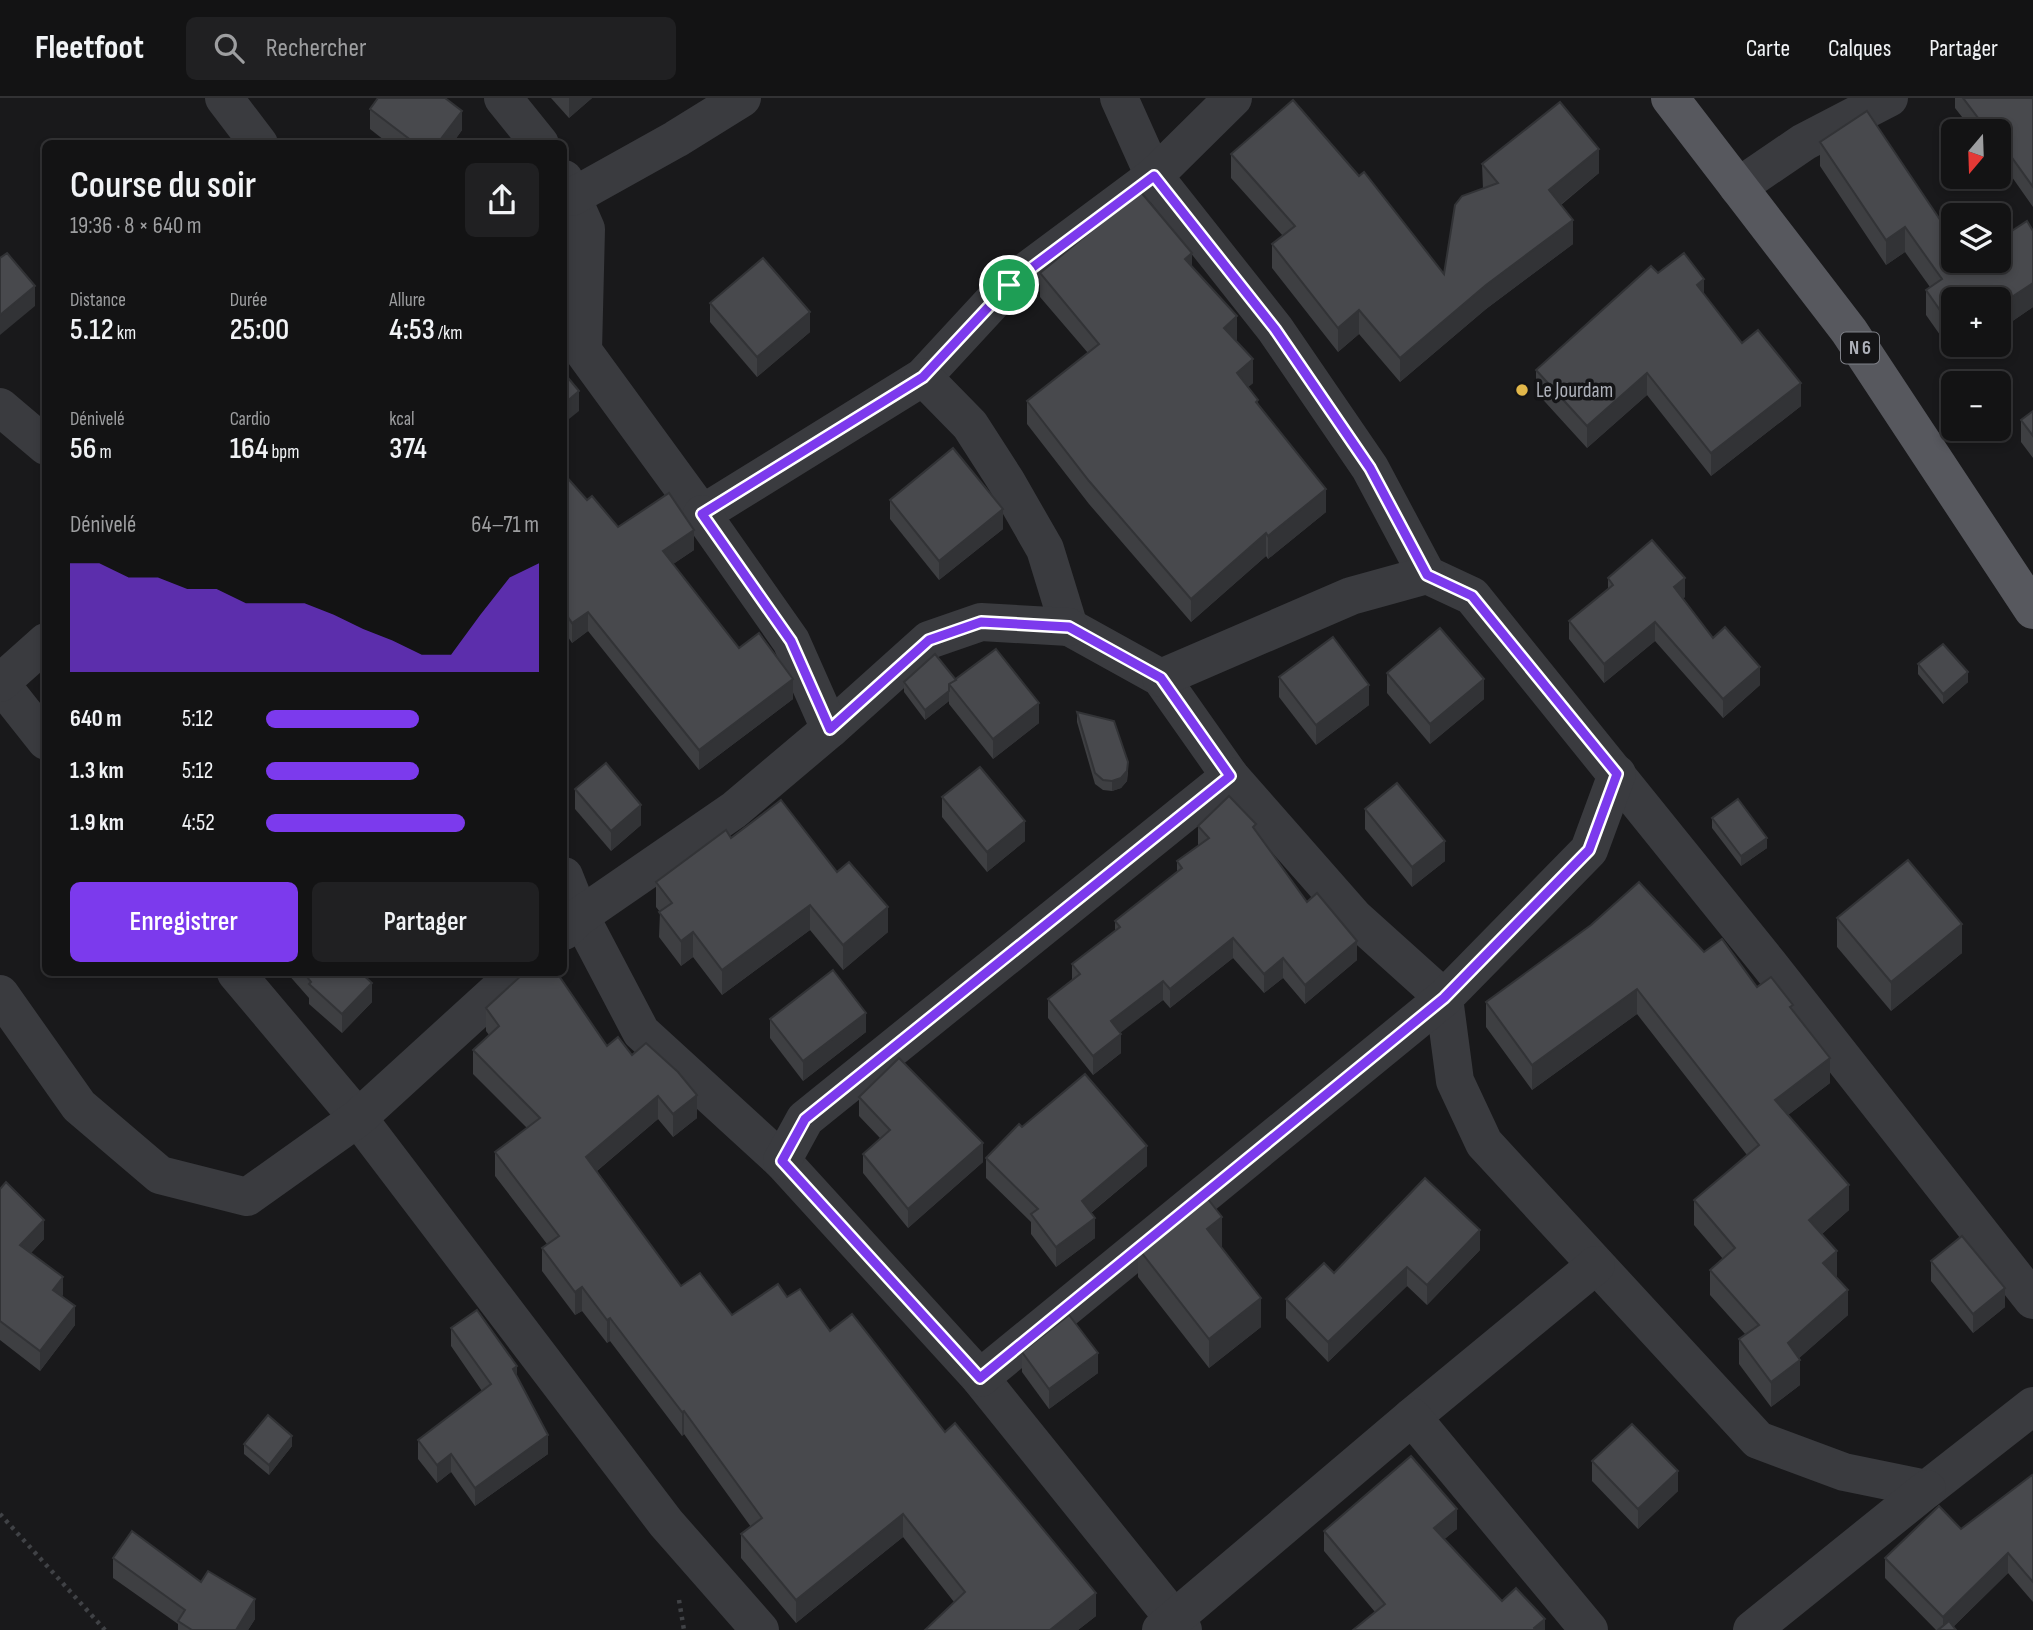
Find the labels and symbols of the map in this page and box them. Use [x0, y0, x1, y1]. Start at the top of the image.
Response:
north arrow [1941, 119, 2011, 189]
pin [979, 255, 1039, 315]
road number: N 6 [1841, 332, 1879, 364]
place label: Le Jourdam [1536, 378, 1613, 403]
marker: Le Jourdam [1514, 382, 1530, 398]

